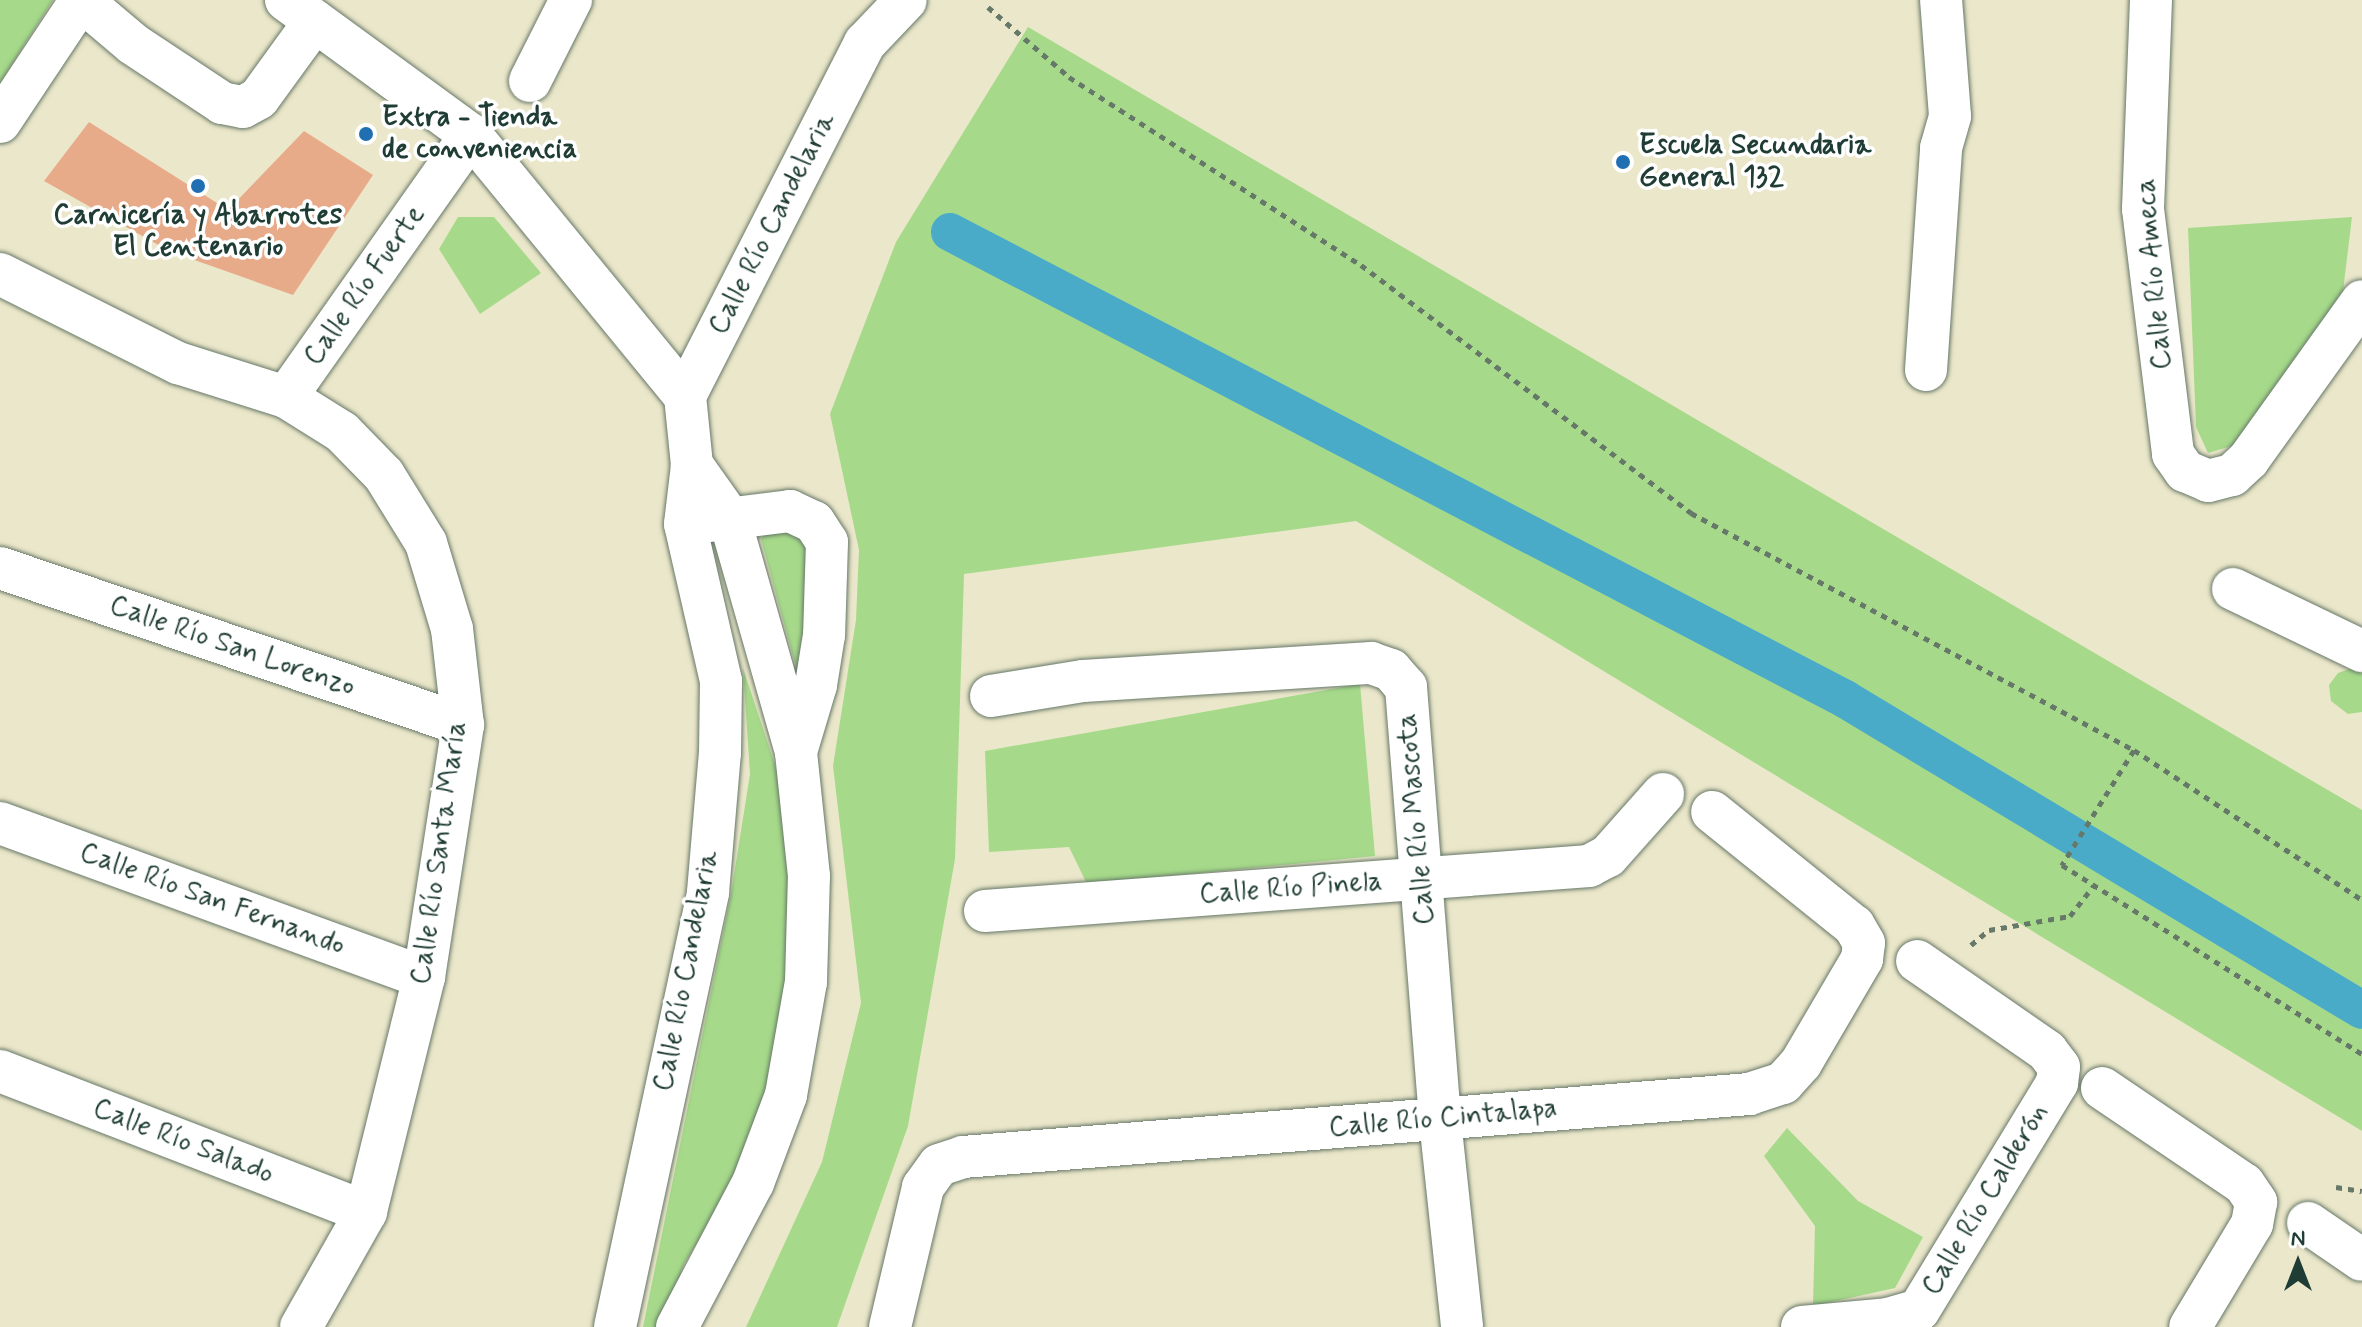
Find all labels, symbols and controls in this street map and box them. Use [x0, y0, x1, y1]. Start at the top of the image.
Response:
place label: Extra - Tienda de conveniencia [382, 101, 563, 167]
street label: Calle Río Candelaria [703, 108, 843, 340]
marker: Extra - Tienda de conveniencia [357, 125, 375, 143]
place label: Escuela Secundaria General 132 [1639, 129, 1867, 195]
marker: Escuela Secundaria General 132 [1614, 153, 1632, 171]
street label: Calle Río Ameca [2130, 176, 2180, 372]
marker: Carnicería y Abarrotes El Centenario [189, 177, 207, 195]
place label: Carnicería y Abarrotes El Centenario [57, 199, 339, 265]
street label: Calle Río Fuerte [297, 199, 433, 373]
street label: Calle Río San Lorenzo [101, 588, 363, 706]
street label: Calle Río Mascota [1391, 710, 1443, 928]
street label: Calle Río Santa María [405, 720, 475, 986]
street label: Calle Río San Fernando [76, 837, 348, 963]
street label: Calle Río Candelaria [647, 848, 727, 1094]
street label: Calle Río Pinela [1198, 866, 1384, 912]
street label: Calle Río Cintalapa [1327, 1092, 1559, 1146]
street label: Calle Río Salado [90, 1093, 276, 1191]
street label: Calle Río Calderón [1916, 1098, 2056, 1302]
north arrow [2258, 1223, 2338, 1303]
text: N [2291, 1225, 2305, 1253]

